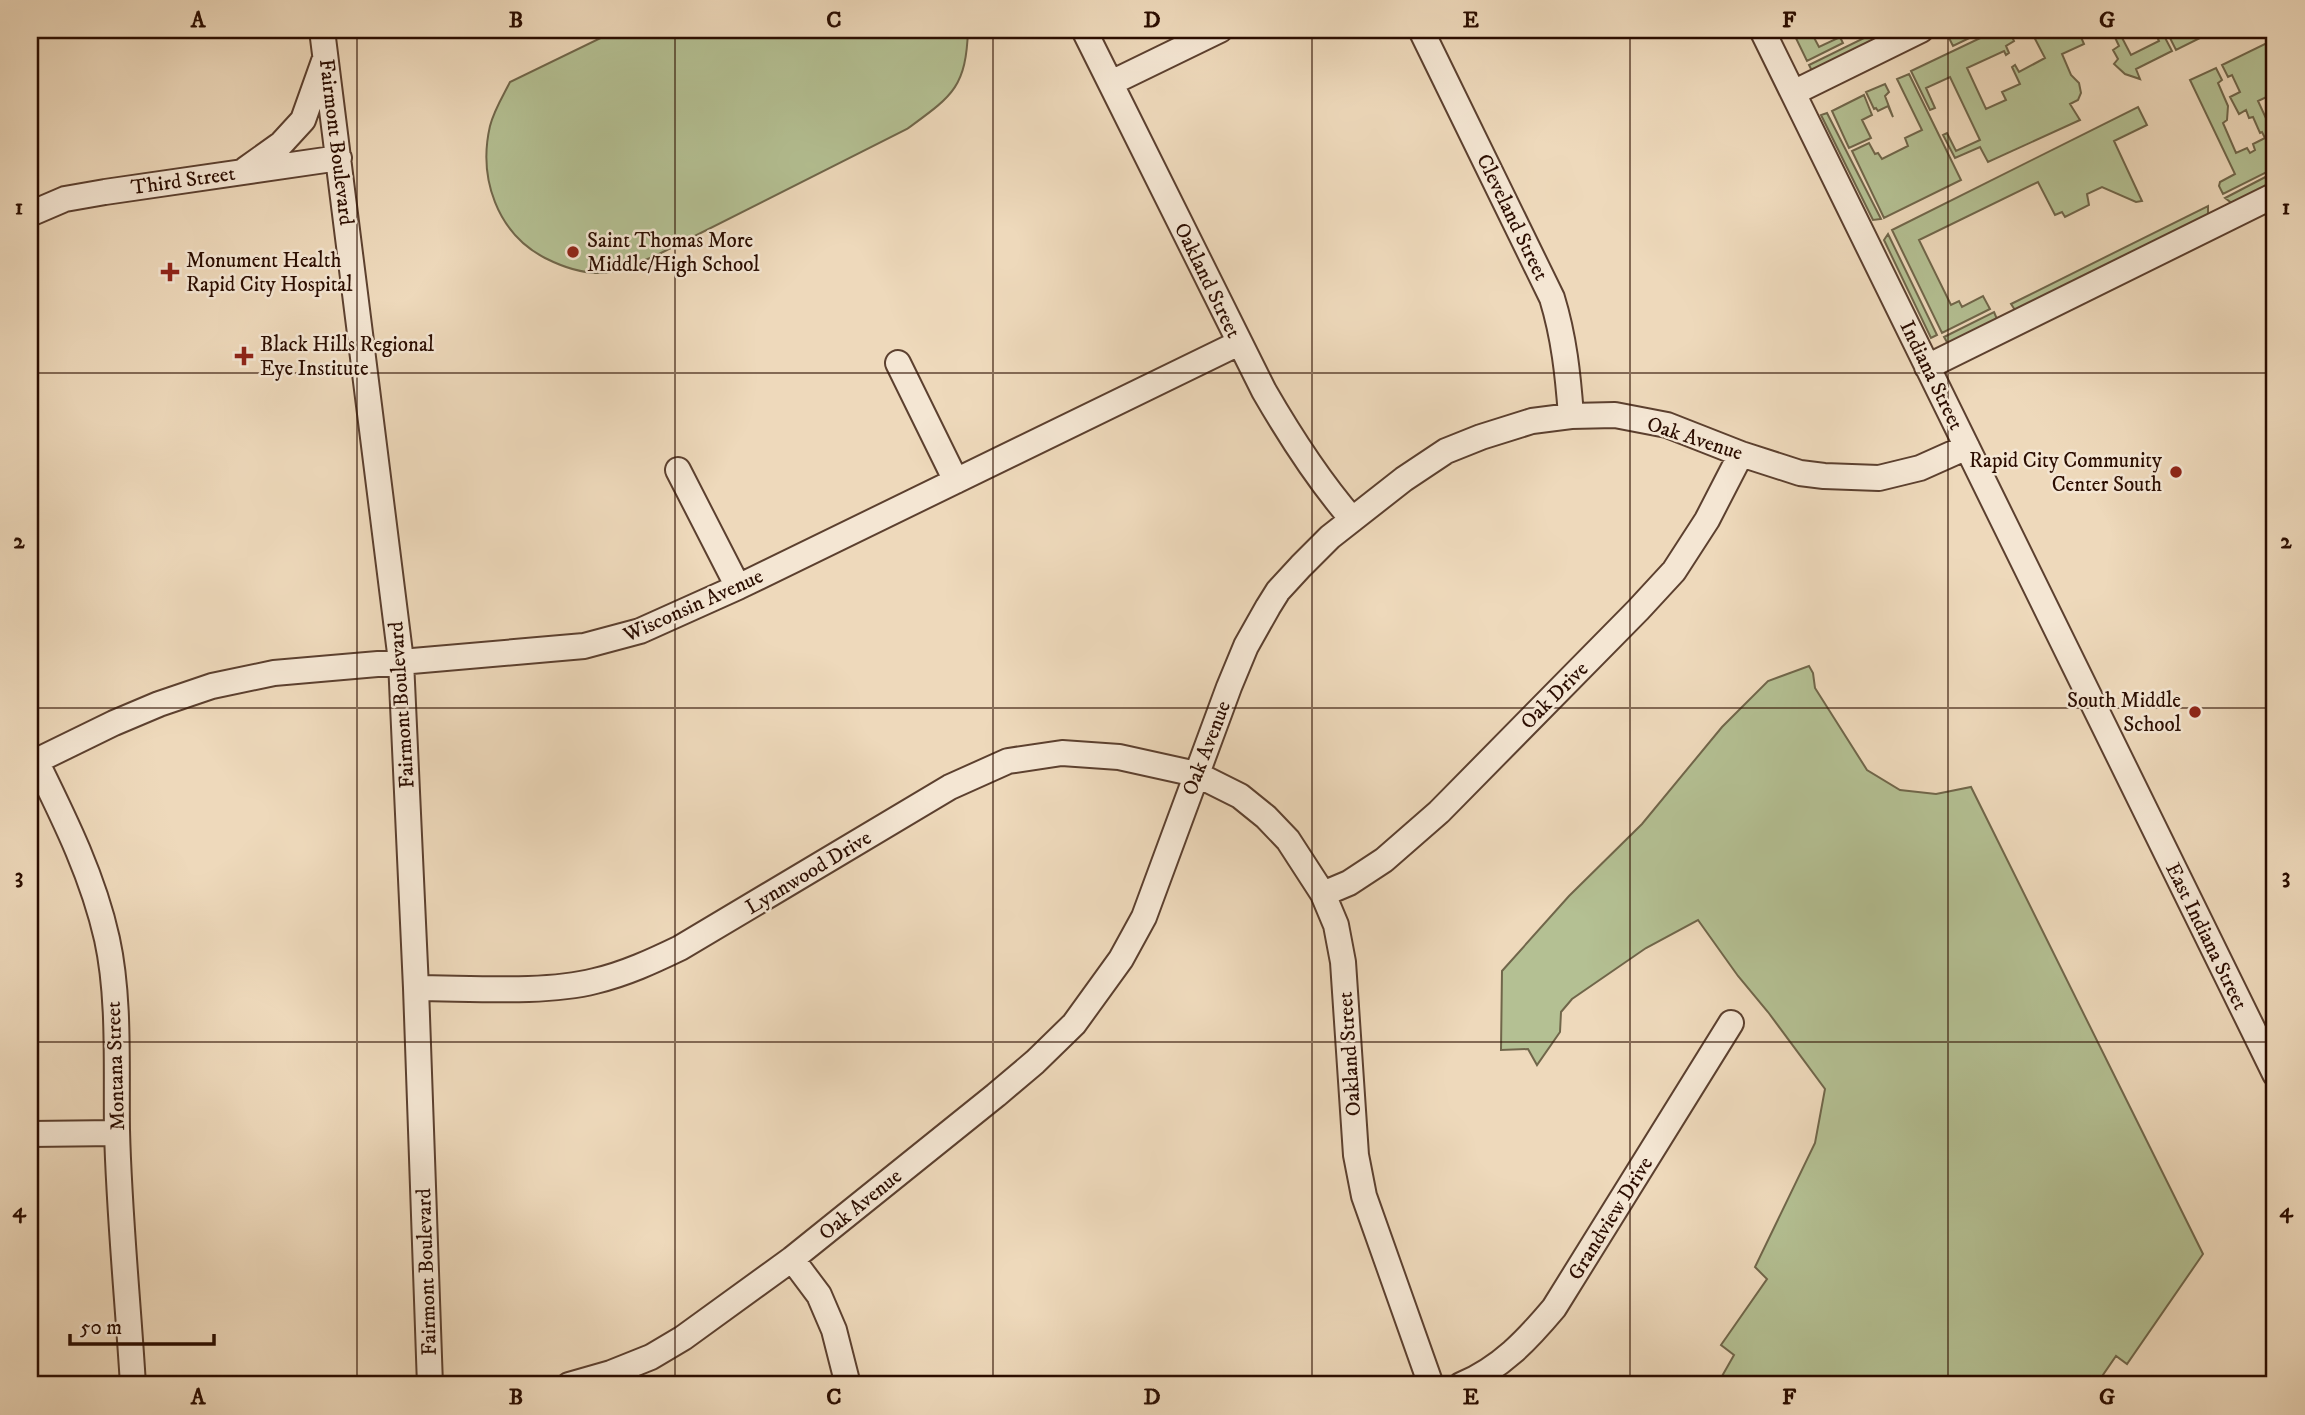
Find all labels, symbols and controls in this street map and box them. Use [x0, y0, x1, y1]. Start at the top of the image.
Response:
text: A [190, 6, 207, 35]
text: B [509, 6, 523, 35]
text: C [826, 6, 842, 35]
text: D [1143, 6, 1161, 35]
text: E [1463, 6, 1479, 35]
text: F [1782, 6, 1797, 35]
text: G [2099, 6, 2115, 35]
street label: Fairmont Boulevard [313, 57, 359, 227]
street label: Cleveland Street [1470, 150, 1554, 285]
street label: Third Street [129, 161, 237, 201]
text: 1 [15, 193, 23, 222]
text: 1 [2282, 193, 2290, 222]
street label: Oakland Street [1168, 219, 1246, 343]
place label: Saint Thomas More Middle/High School [587, 228, 760, 278]
marker: Saint Thomas More Middle/High School [565, 244, 581, 260]
place label: Monument Health Rapid City Hospital [186, 248, 353, 298]
marker: Monument Health Rapid City Hospital [160, 262, 180, 282]
street label: Indiana Street [1893, 317, 1969, 435]
place label: Black Hills Regional Eye Institute [260, 332, 435, 382]
marker: Black Hills Regional Eye Institute [234, 346, 254, 366]
street label: Oak Avenue [1643, 411, 1746, 467]
place label: Rapid City Community Center South [1969, 448, 2163, 498]
marker: Rapid City Community Center South [2168, 464, 2184, 480]
text: 2 [13, 527, 25, 556]
text: 2 [2280, 527, 2292, 556]
street label: Wisconsin Avenue [619, 563, 768, 649]
street label: Fairmont Boulevard [383, 620, 421, 789]
street label: Oak Drive [1515, 656, 1594, 735]
place label: South Middle School [2067, 688, 2182, 738]
street label: Oak Avenue [1177, 697, 1237, 799]
marker: South Middle School [2187, 704, 2203, 720]
street label: Lynnwood Drive [741, 825, 876, 921]
street label: East Indiana Street [2159, 859, 2253, 1014]
text: 3 [15, 862, 23, 891]
text: 3 [2282, 862, 2290, 891]
street label: Oakland Street [1333, 990, 1367, 1117]
street label: Montana Street [101, 1000, 131, 1131]
street label: Grandview Drive [1563, 1152, 1659, 1285]
street label: Oak Avenue [814, 1163, 908, 1246]
street label: Fairmont Boulevard [411, 1187, 443, 1356]
text: 4 [12, 1196, 27, 1225]
text: 4 [2279, 1196, 2294, 1225]
scale bar [70, 1303, 214, 1347]
text: 50 m [80, 1315, 122, 1341]
text: A [190, 1383, 207, 1412]
text: B [509, 1383, 523, 1412]
text: C [826, 1383, 842, 1412]
text: D [1143, 1383, 1161, 1412]
text: E [1463, 1383, 1479, 1412]
text: F [1782, 1383, 1797, 1412]
text: G [2099, 1383, 2115, 1412]

